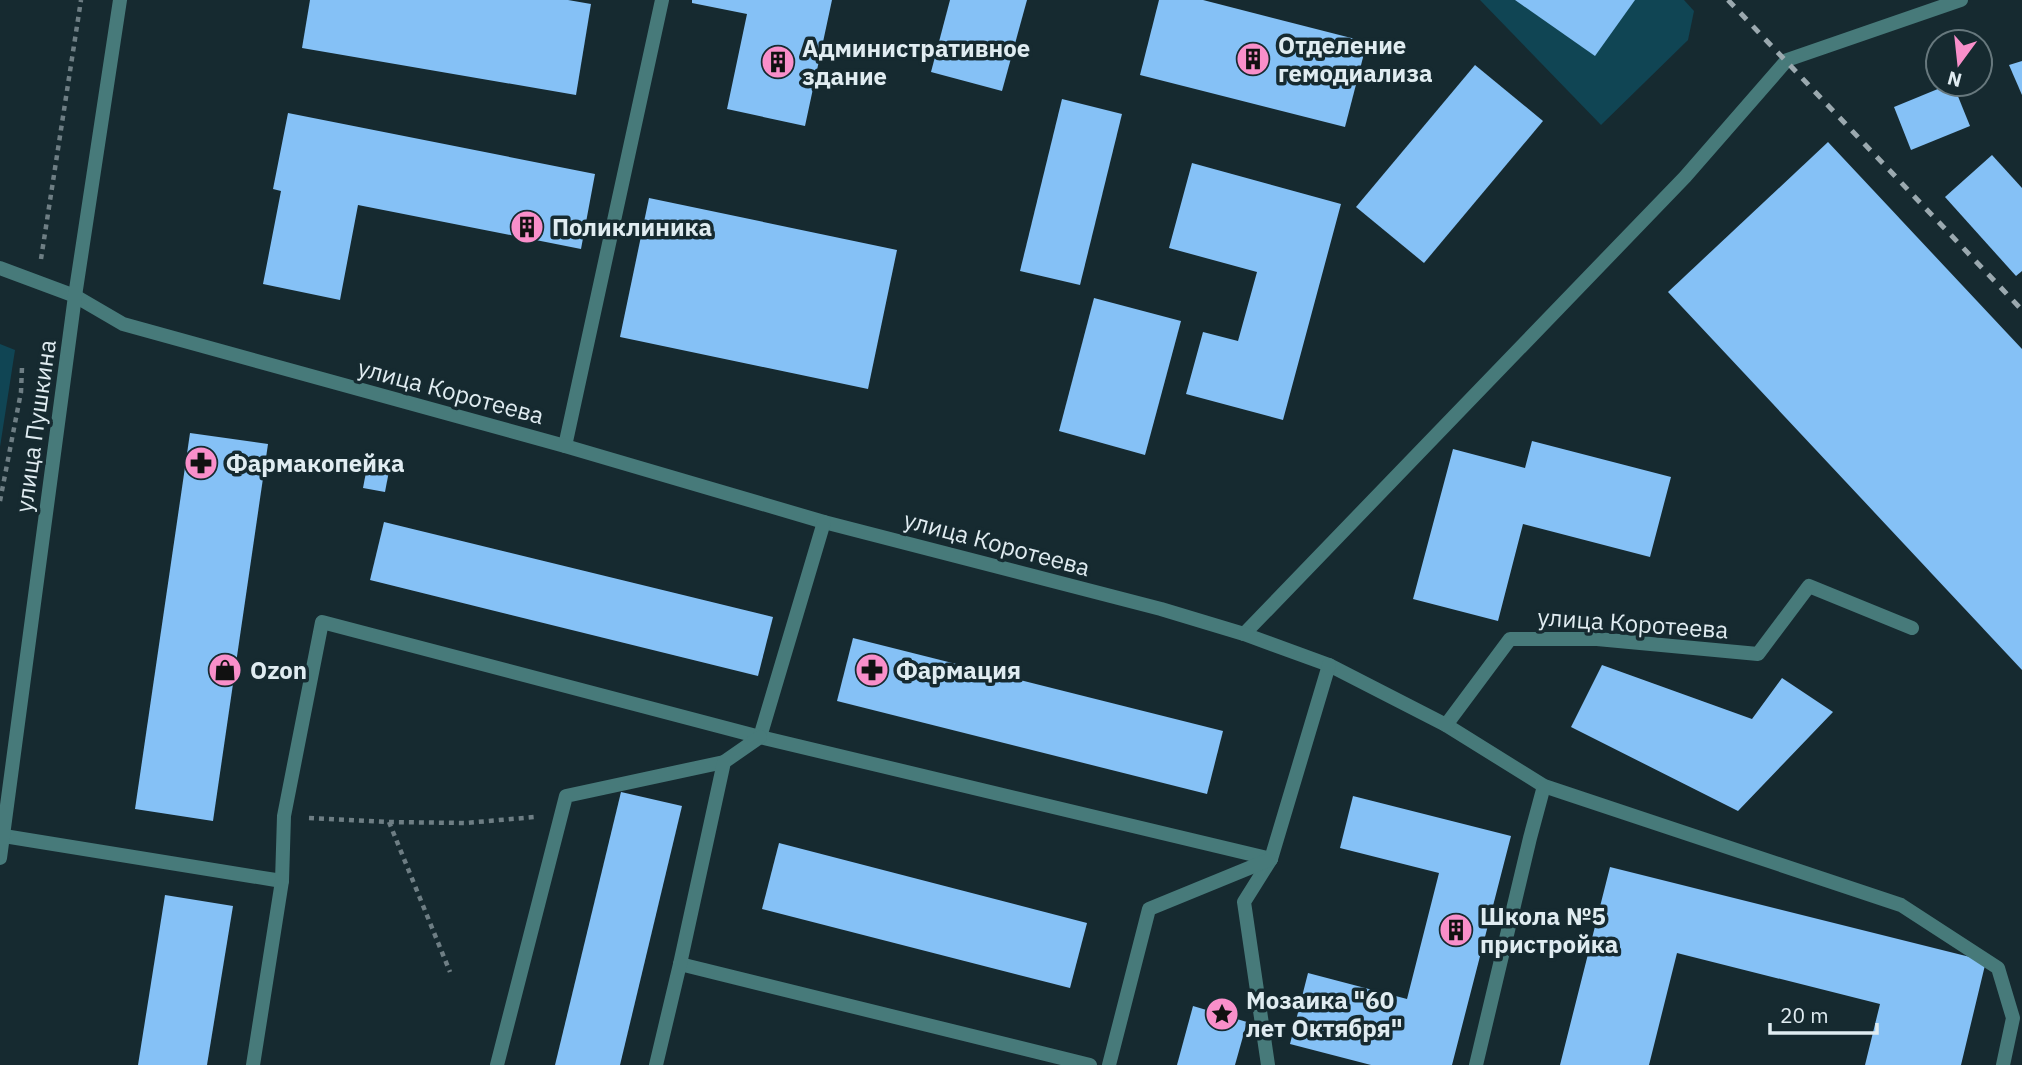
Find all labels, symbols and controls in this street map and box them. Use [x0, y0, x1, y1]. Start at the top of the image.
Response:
north arrow [1924, 28, 1994, 98]
place label: Отделение гемодиализа [1278, 29, 1433, 89]
place label: Административное здание [802, 32, 1030, 92]
building icon: Отделение гемодиализа [1234, 40, 1272, 78]
building icon: Административное здание [759, 43, 797, 81]
text: N [1945, 66, 1964, 93]
building icon: Поликлиника [508, 208, 546, 246]
place label: Поликлиника [552, 211, 712, 243]
street label: улица Пушкина [7, 337, 63, 514]
street label: улица Коротеева [354, 351, 548, 431]
pharmacy icon: Фармакопейка [182, 444, 220, 482]
place label: Фармакопейка [226, 447, 405, 479]
street label: улица Коротеева [900, 503, 1094, 583]
street label: улица Коротеева [1536, 600, 1730, 646]
shop icon: Ozon [206, 651, 244, 689]
pharmacy icon: Фармация [853, 651, 891, 689]
place label: Ozon [250, 654, 307, 686]
place label: Фармация [896, 654, 1021, 686]
place label: Школа №5 пристройка [1480, 900, 1618, 960]
building icon: Школа №5 пристройка [1437, 911, 1475, 949]
place label: Мозаика "60 лет Октября" [1246, 984, 1403, 1044]
scale bar [1770, 992, 1877, 1036]
place icon: Мозаика "60 лет Октября" [1203, 995, 1241, 1033]
text: 20 m [1780, 1001, 1829, 1029]

